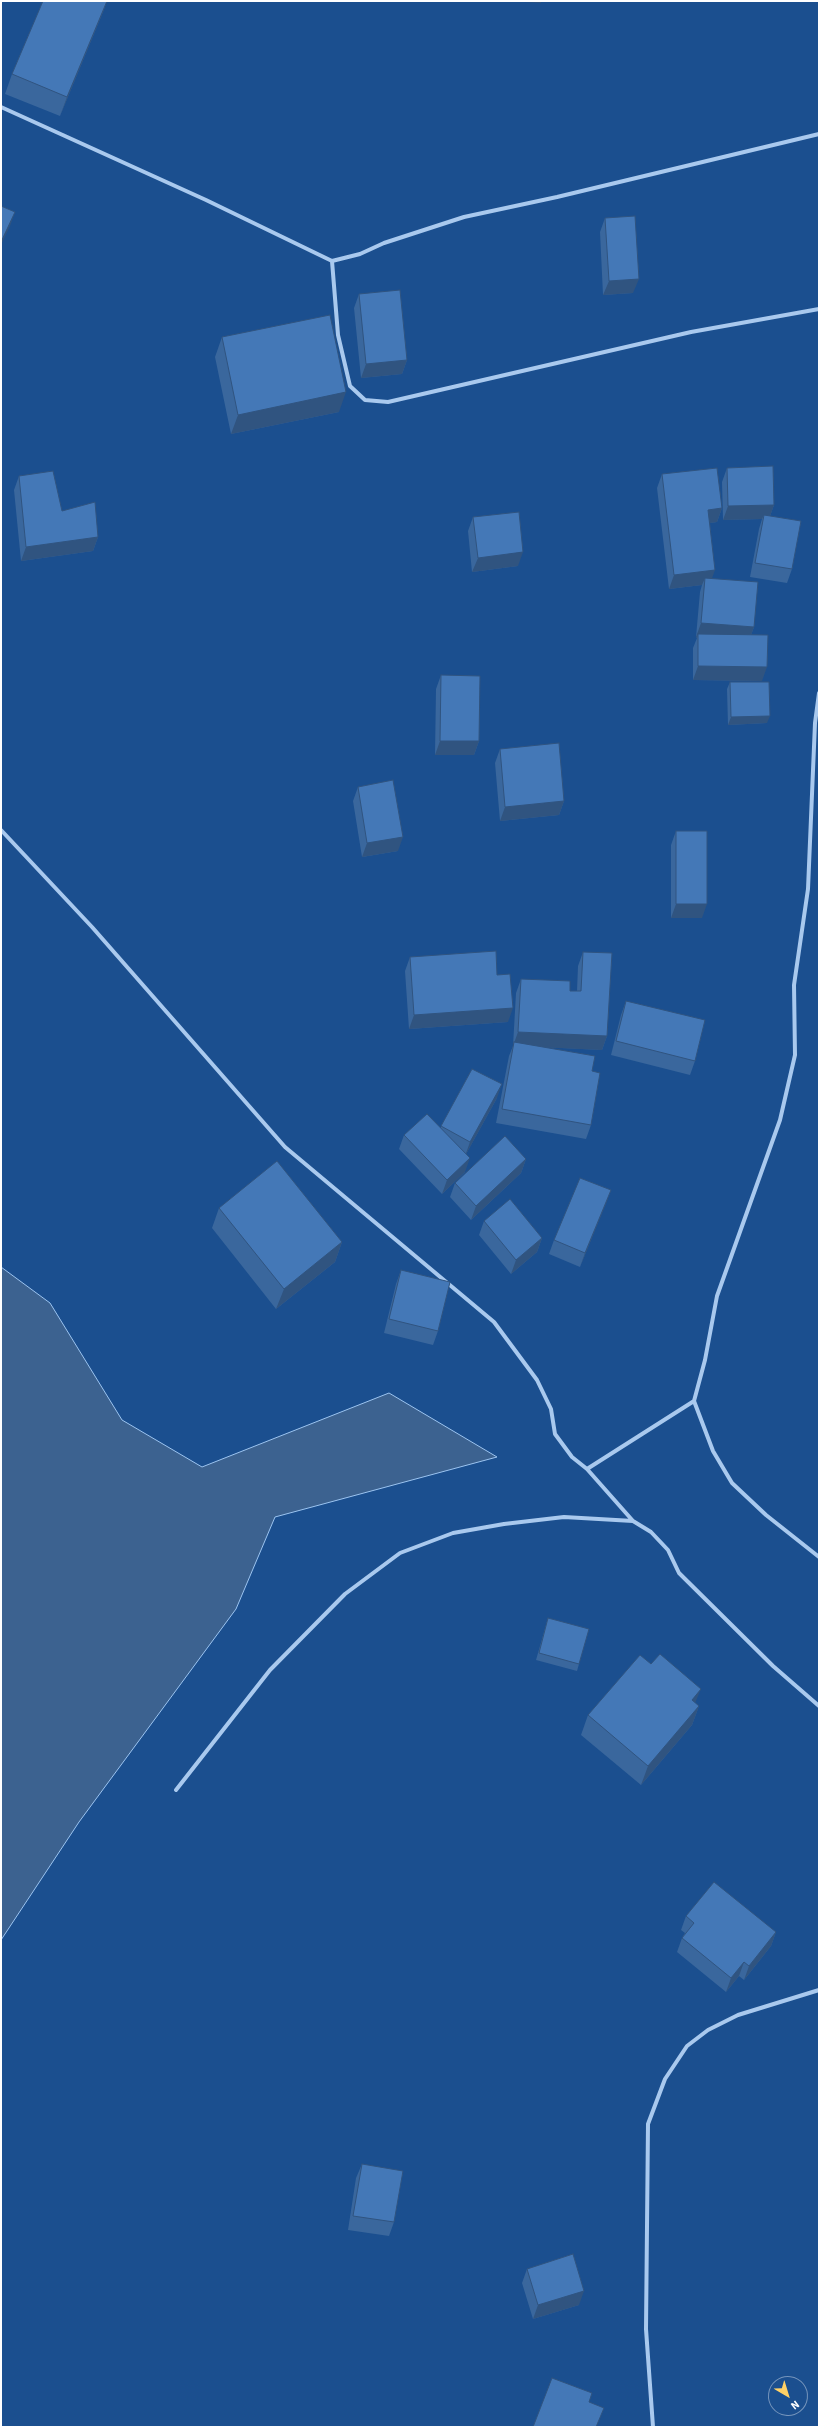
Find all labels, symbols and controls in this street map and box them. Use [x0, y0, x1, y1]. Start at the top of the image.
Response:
north arrow [768, 2376, 808, 2416]
text: N [788, 2397, 803, 2413]

